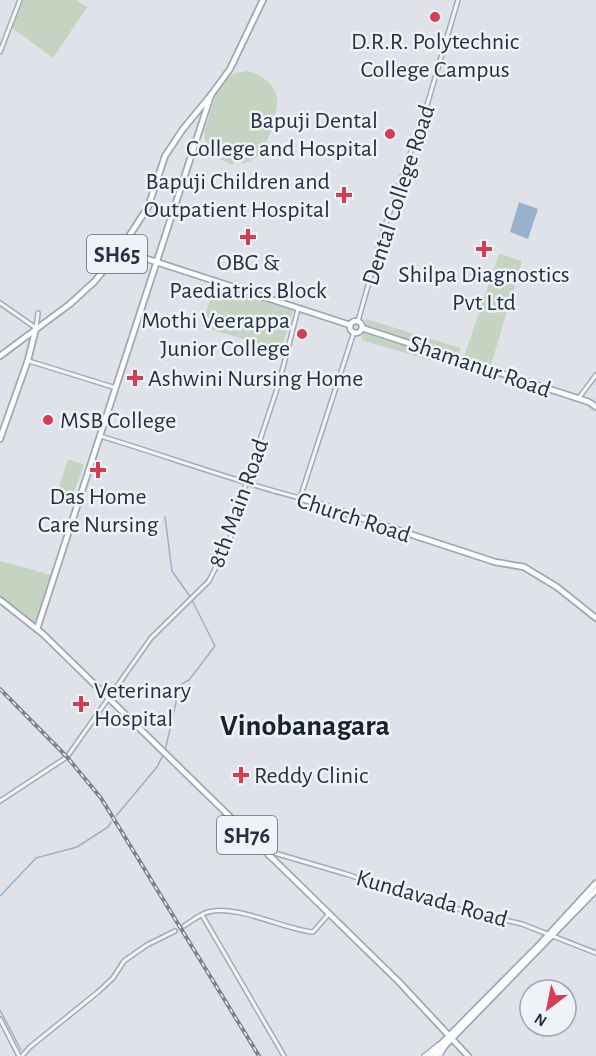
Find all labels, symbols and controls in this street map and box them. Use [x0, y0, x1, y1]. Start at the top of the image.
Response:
marker: D.R.R. Polytechnic College Campus [428, 10, 442, 24]
place label: D.R.R. Polytechnic College Campus [351, 30, 519, 82]
street label: Dental College Road [358, 102, 439, 289]
place label: Bapuji Dental College and Hospital [186, 109, 378, 161]
marker: Bapuji Dental College and Hospital [383, 127, 397, 141]
place label: Bapuji Children and Outpatient Hospital [144, 170, 330, 222]
marker: Bapuji Children and Outpatient Hospital [335, 186, 353, 204]
marker: OBG & Paediatrics Block [239, 228, 257, 246]
road number: SH65 [87, 235, 147, 273]
marker: Shilpa Diagnostics Pvt Ltd [475, 240, 493, 258]
place label: OBG & Paediatrics Block [169, 251, 327, 303]
place label: Shilpa Diagnostics Pvt Ltd [398, 263, 570, 315]
place label: Mothi Veerappa Junior College [141, 309, 290, 361]
marker: Mothi Veerappa Junior College [295, 327, 309, 341]
street label: Shamanur Road [406, 331, 554, 402]
place label: Ashwini Nursing Home [148, 367, 363, 391]
marker: Ashwini Nursing Home [126, 369, 144, 387]
place label: MSB College [60, 409, 176, 433]
marker: MSB College [41, 413, 55, 427]
street label: 8th Main Road [205, 436, 273, 571]
marker: Das Home Care Nursing [89, 461, 107, 479]
place label: Das Home Care Nursing [38, 485, 159, 537]
street label: Church Road [294, 488, 414, 548]
place label: Veterinary Hospital [94, 679, 191, 731]
marker: Veterinary Hospital [72, 695, 90, 713]
district label: Vinobanagara [220, 711, 390, 741]
place label: Reddy Clinic [254, 764, 368, 788]
marker: Reddy Clinic [232, 766, 250, 784]
road number: SH76 [217, 816, 277, 854]
street label: Kundavada Road [353, 866, 510, 932]
north arrow [518, 978, 578, 1038]
text: N [532, 1010, 550, 1030]

